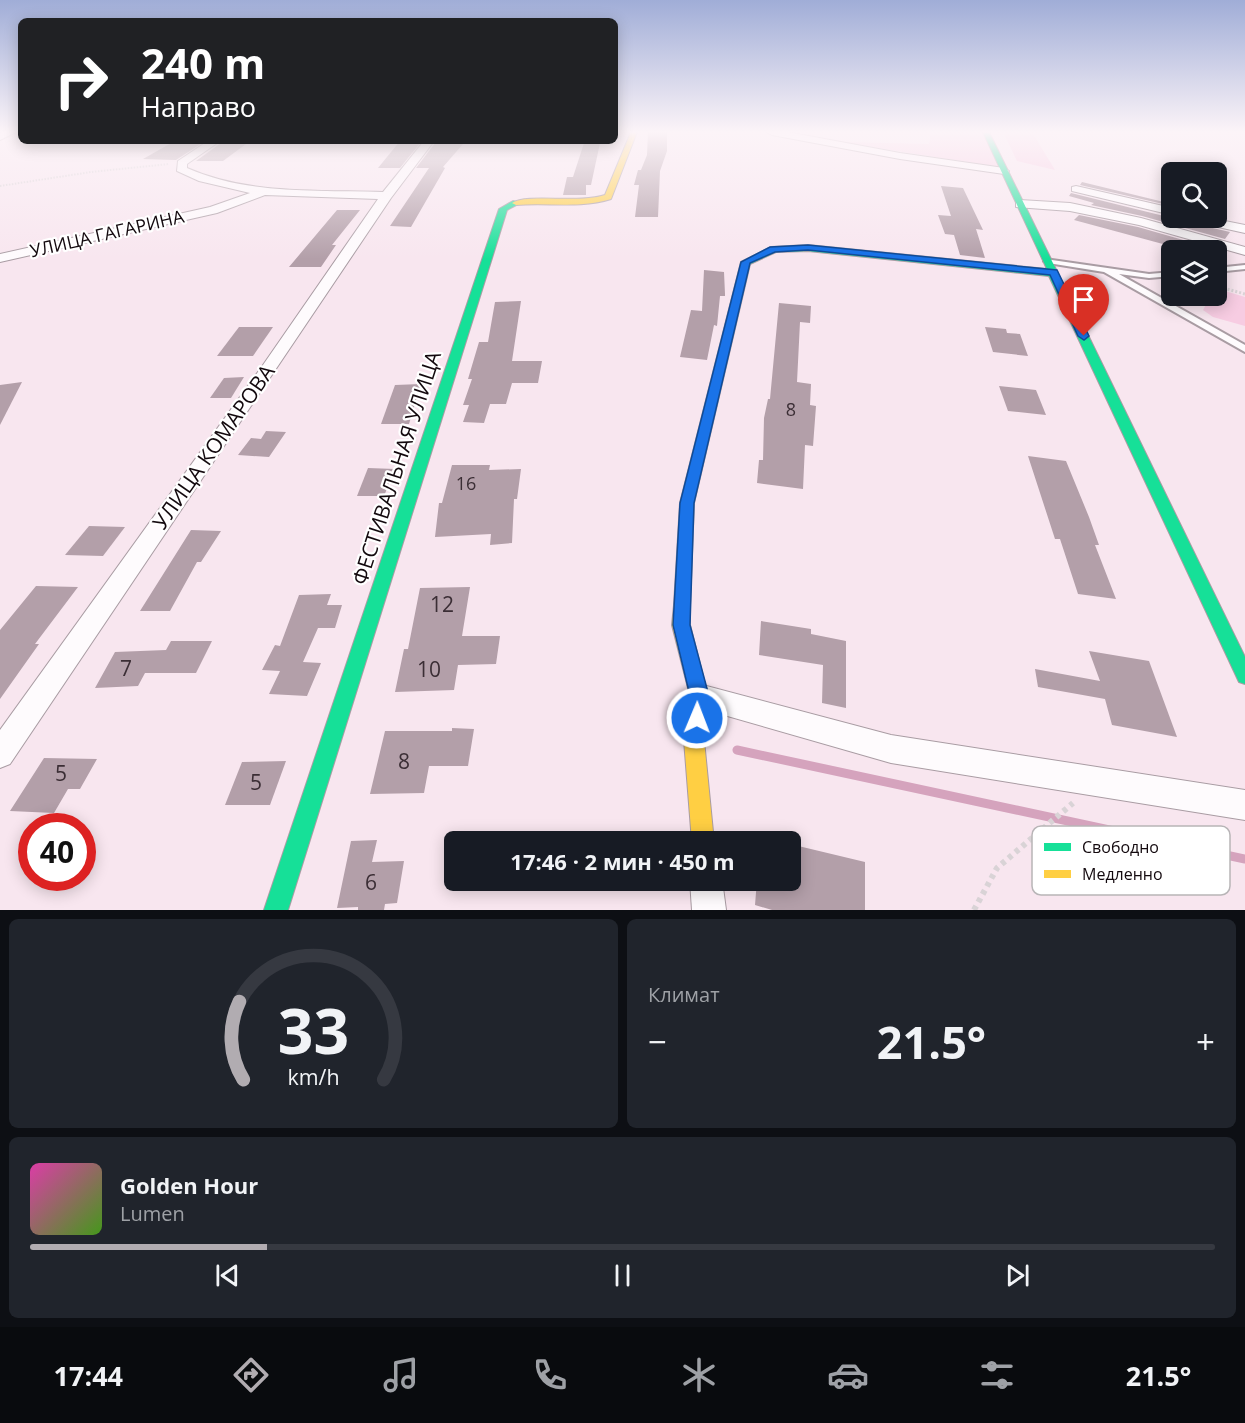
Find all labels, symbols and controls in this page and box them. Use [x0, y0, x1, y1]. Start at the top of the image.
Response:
text: 240 m [141, 34, 265, 91]
icon: right [42, 42, 120, 120]
text: Направо [141, 88, 256, 125]
map controls [1161, 162, 1227, 306]
button: search [1161, 162, 1227, 228]
street label: УЛИЦА ГАГАРИНА [27, 203, 187, 262]
button: layers [1161, 240, 1227, 306]
pin [1058, 274, 1109, 336]
icon: arrive [1067, 283, 1100, 316]
street label: ФЕСТИВАЛЬНАЯ УЛИЦА [345, 347, 447, 588]
street label: УЛИЦА КОМАРОВА [146, 358, 281, 534]
house number: 8 [786, 397, 796, 421]
house number: 16 [456, 471, 476, 495]
house number: 12 [430, 590, 454, 618]
house number: 7 [120, 654, 132, 682]
house number: 10 [417, 655, 441, 683]
position arrow [665, 686, 729, 750]
house number: 8 [398, 747, 410, 775]
house number: 5 [55, 759, 67, 787]
house number: 5 [250, 768, 262, 796]
speed limit sign: 40 [18, 813, 96, 891]
legend [1032, 826, 1230, 895]
text: Свободно [1082, 836, 1159, 858]
text: 17:46 · 2 мин · 450 m [510, 846, 735, 876]
text: Медленно [1082, 863, 1163, 885]
house number: 6 [365, 868, 377, 896]
text: Климат [648, 981, 720, 1008]
text: 33 [278, 987, 349, 1072]
text: 21.5° [877, 1011, 986, 1072]
text: − [648, 1019, 667, 1064]
text: + [1196, 1019, 1215, 1064]
text: km/h [287, 1063, 340, 1092]
text: Golden Hour [120, 1170, 258, 1200]
text: Lumen [120, 1200, 185, 1227]
icon: previous [211, 1259, 244, 1292]
icon: pause [606, 1259, 639, 1292]
icon: next [1001, 1259, 1034, 1292]
icon: directions [230, 1354, 272, 1396]
icon: music [380, 1354, 422, 1396]
icon: phone [529, 1354, 571, 1396]
icon: climate [678, 1354, 720, 1396]
icon: car [827, 1354, 869, 1396]
icon: filters [976, 1354, 1018, 1396]
text: 17:44 [54, 1357, 123, 1394]
text: 21.5° [1126, 1357, 1191, 1394]

